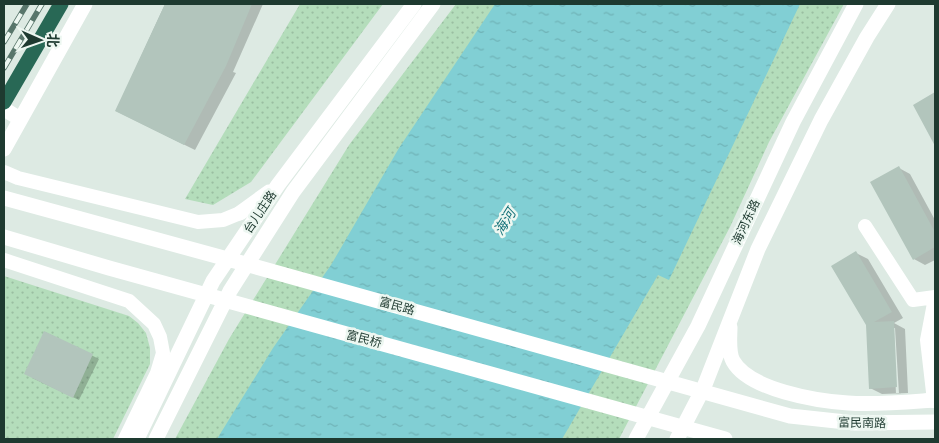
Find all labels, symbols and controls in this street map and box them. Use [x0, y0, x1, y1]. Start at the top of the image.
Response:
north arrow [15, 15, 65, 65]
text: 北 [43, 33, 62, 48]
street label: 台儿庄路 [240, 188, 280, 236]
street label: 海河东路 [729, 197, 763, 247]
water label: 海河 [490, 203, 522, 239]
street label: 富民路 [377, 293, 417, 319]
street label: 富民桥 [345, 327, 383, 351]
street label: 富民南路 [838, 415, 886, 431]

